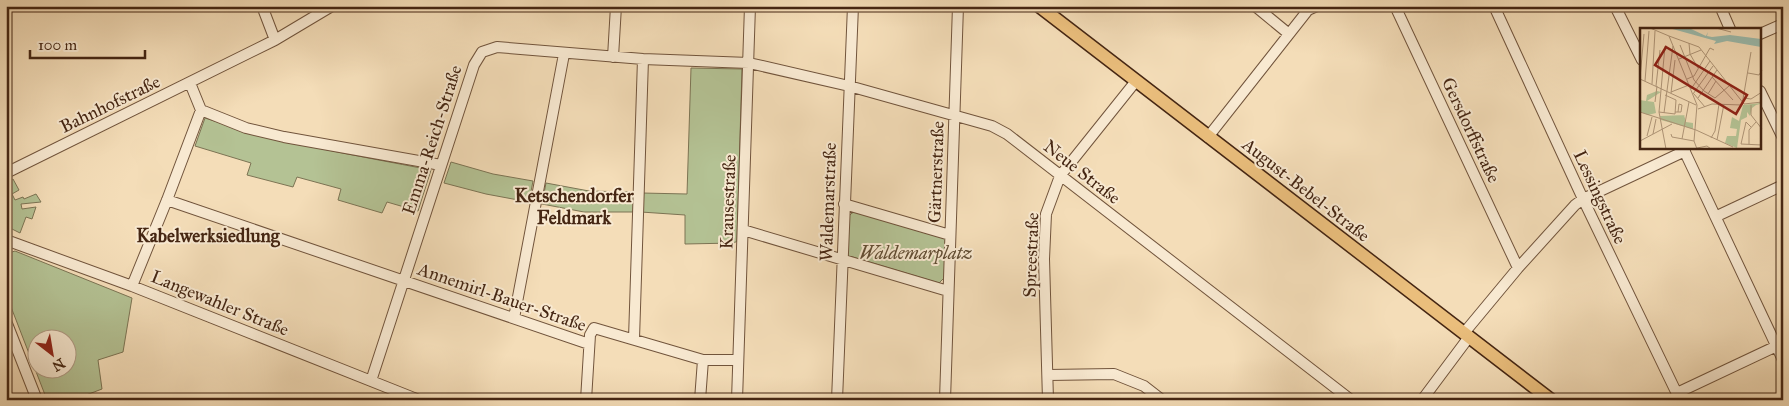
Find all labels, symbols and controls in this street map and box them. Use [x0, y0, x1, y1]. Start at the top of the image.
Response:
scale bar [30, 28, 145, 60]
inset map [1640, 28, 1762, 149]
text: 100 m [38, 36, 78, 54]
street label: Emma-Reich-Straße [397, 62, 467, 218]
street label: Bahnhofstraße [56, 70, 164, 138]
street label: Gersdorffstraße [1437, 74, 1505, 186]
street label: Gärtnerstraße [923, 121, 949, 223]
street label: August-Bebel-Straße [1236, 133, 1374, 247]
street label: Neue Straße [1039, 135, 1125, 209]
street label: Waldemarstraße [815, 142, 841, 262]
street label: Lessingstraße [1568, 147, 1631, 248]
street label: Krausestraße [715, 154, 741, 250]
district label: Ketschendorfer Feldmark [514, 184, 634, 229]
street label: Spreestraße [1019, 212, 1043, 298]
district label: Kabelwerksiedlung [136, 224, 281, 248]
park label: Waldemarplatz [860, 242, 972, 265]
street label: Annemirl-Bauer-Straße [414, 258, 589, 336]
street label: Langewahler Straße [147, 265, 292, 342]
north arrow [28, 328, 78, 378]
text: N [49, 354, 68, 375]

